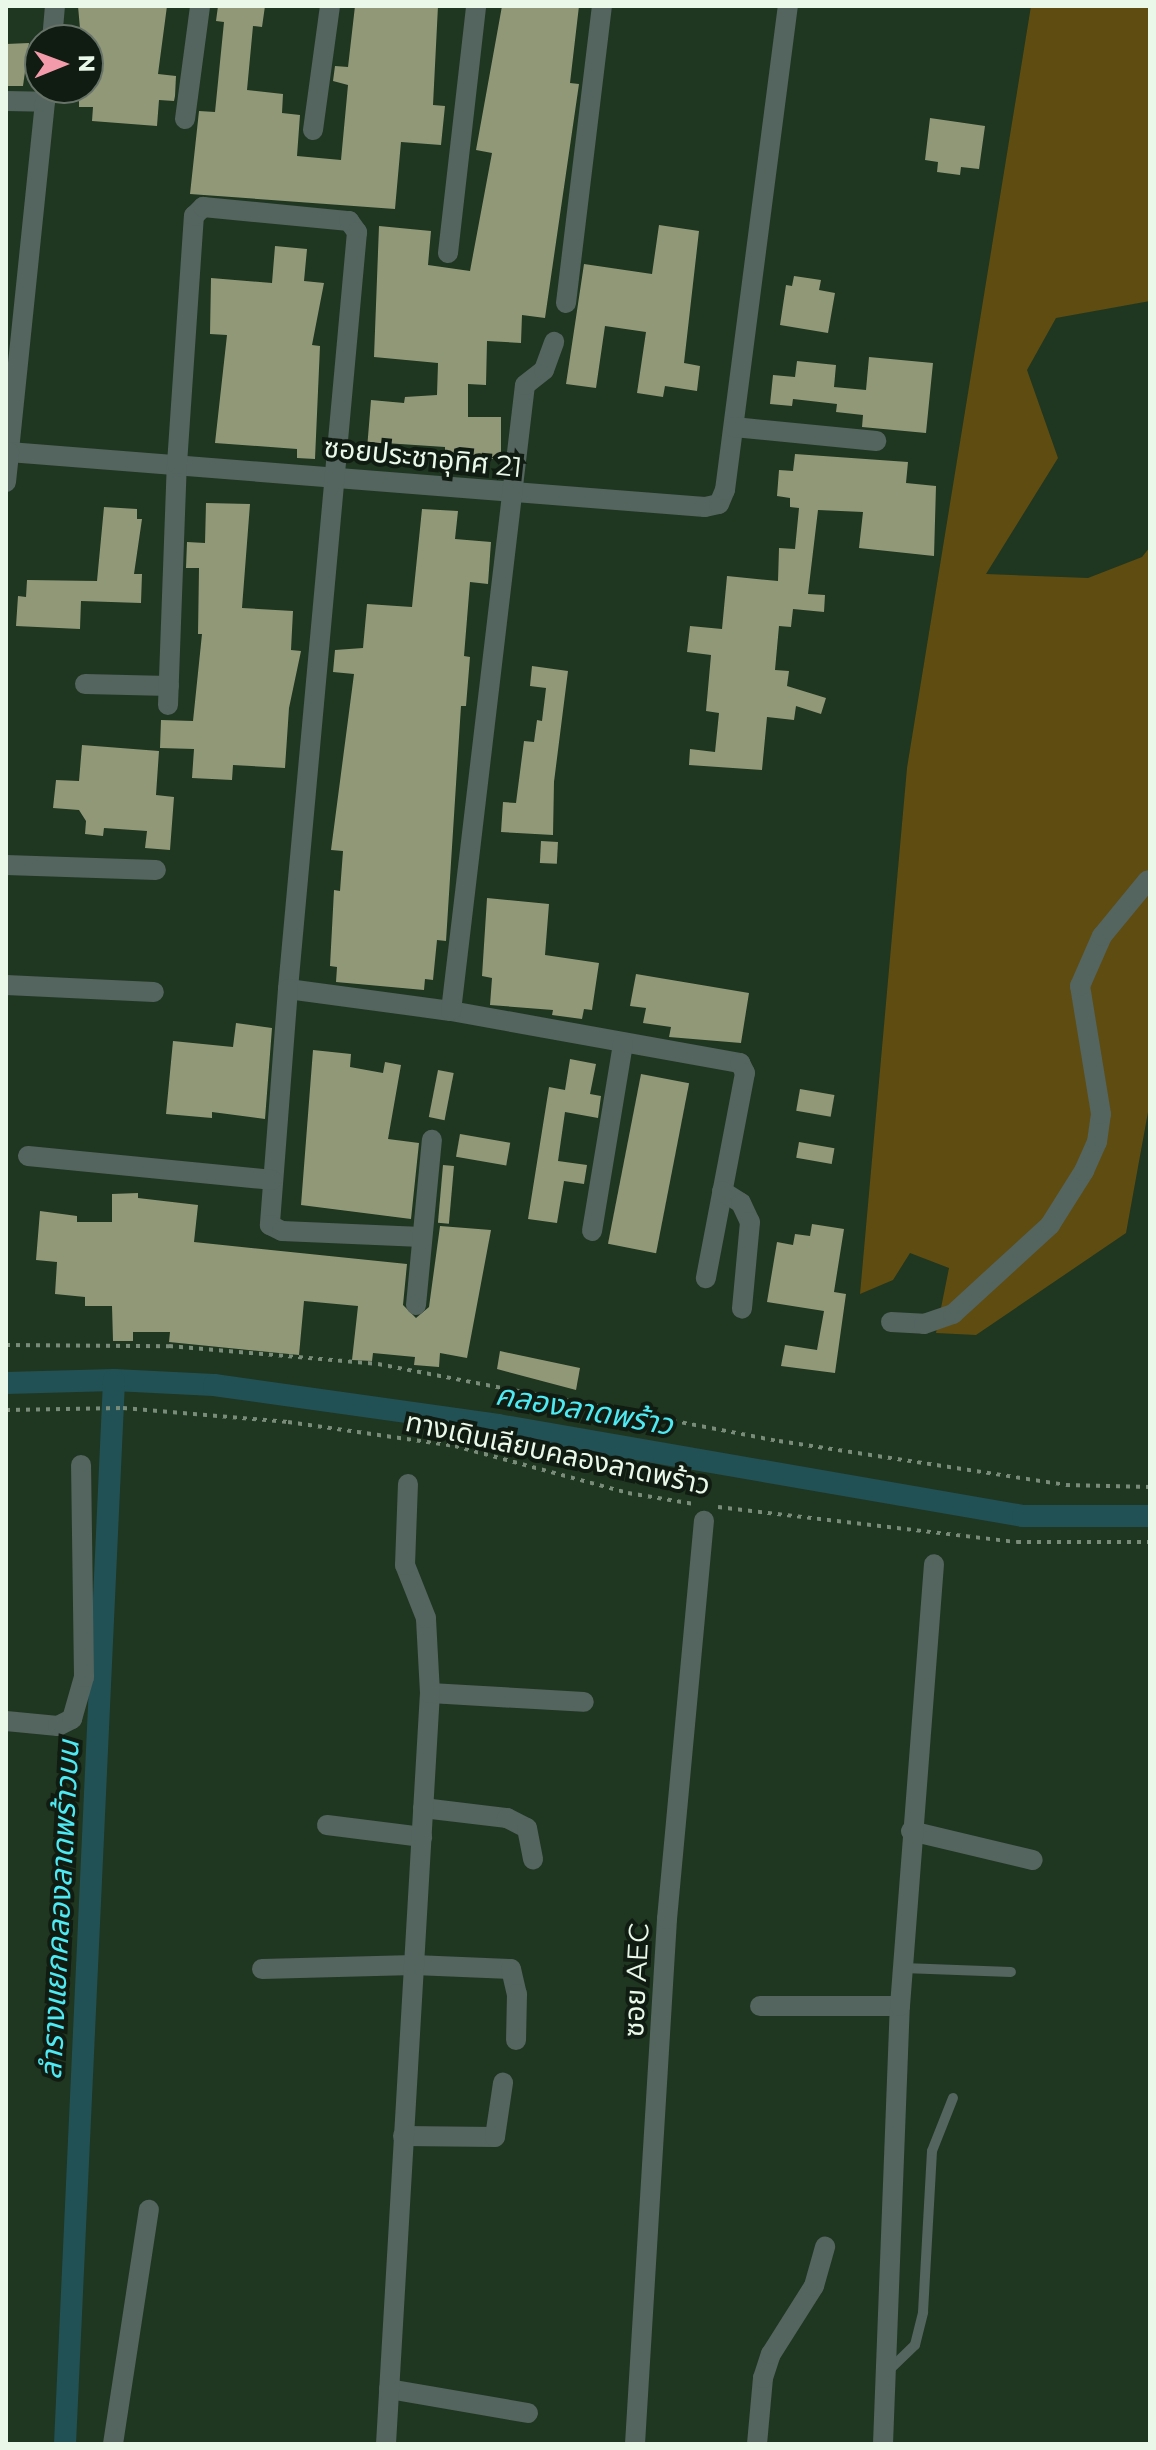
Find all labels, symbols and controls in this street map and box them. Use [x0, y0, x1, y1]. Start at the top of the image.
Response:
north arrow [24, 24, 104, 104]
text: N [73, 54, 100, 73]
street label: ซอยประชาอุทิศ 21 [322, 430, 524, 484]
water label: คลองลาดพร้าว [493, 1377, 675, 1443]
street label: ทางเดินเลียบคลองลาดพร้าว [403, 1404, 713, 1502]
water label: ลำรางแยกคลองลาดพร้าวบน [33, 1739, 87, 2081]
street label: ซอย AEC [616, 1922, 656, 2038]

